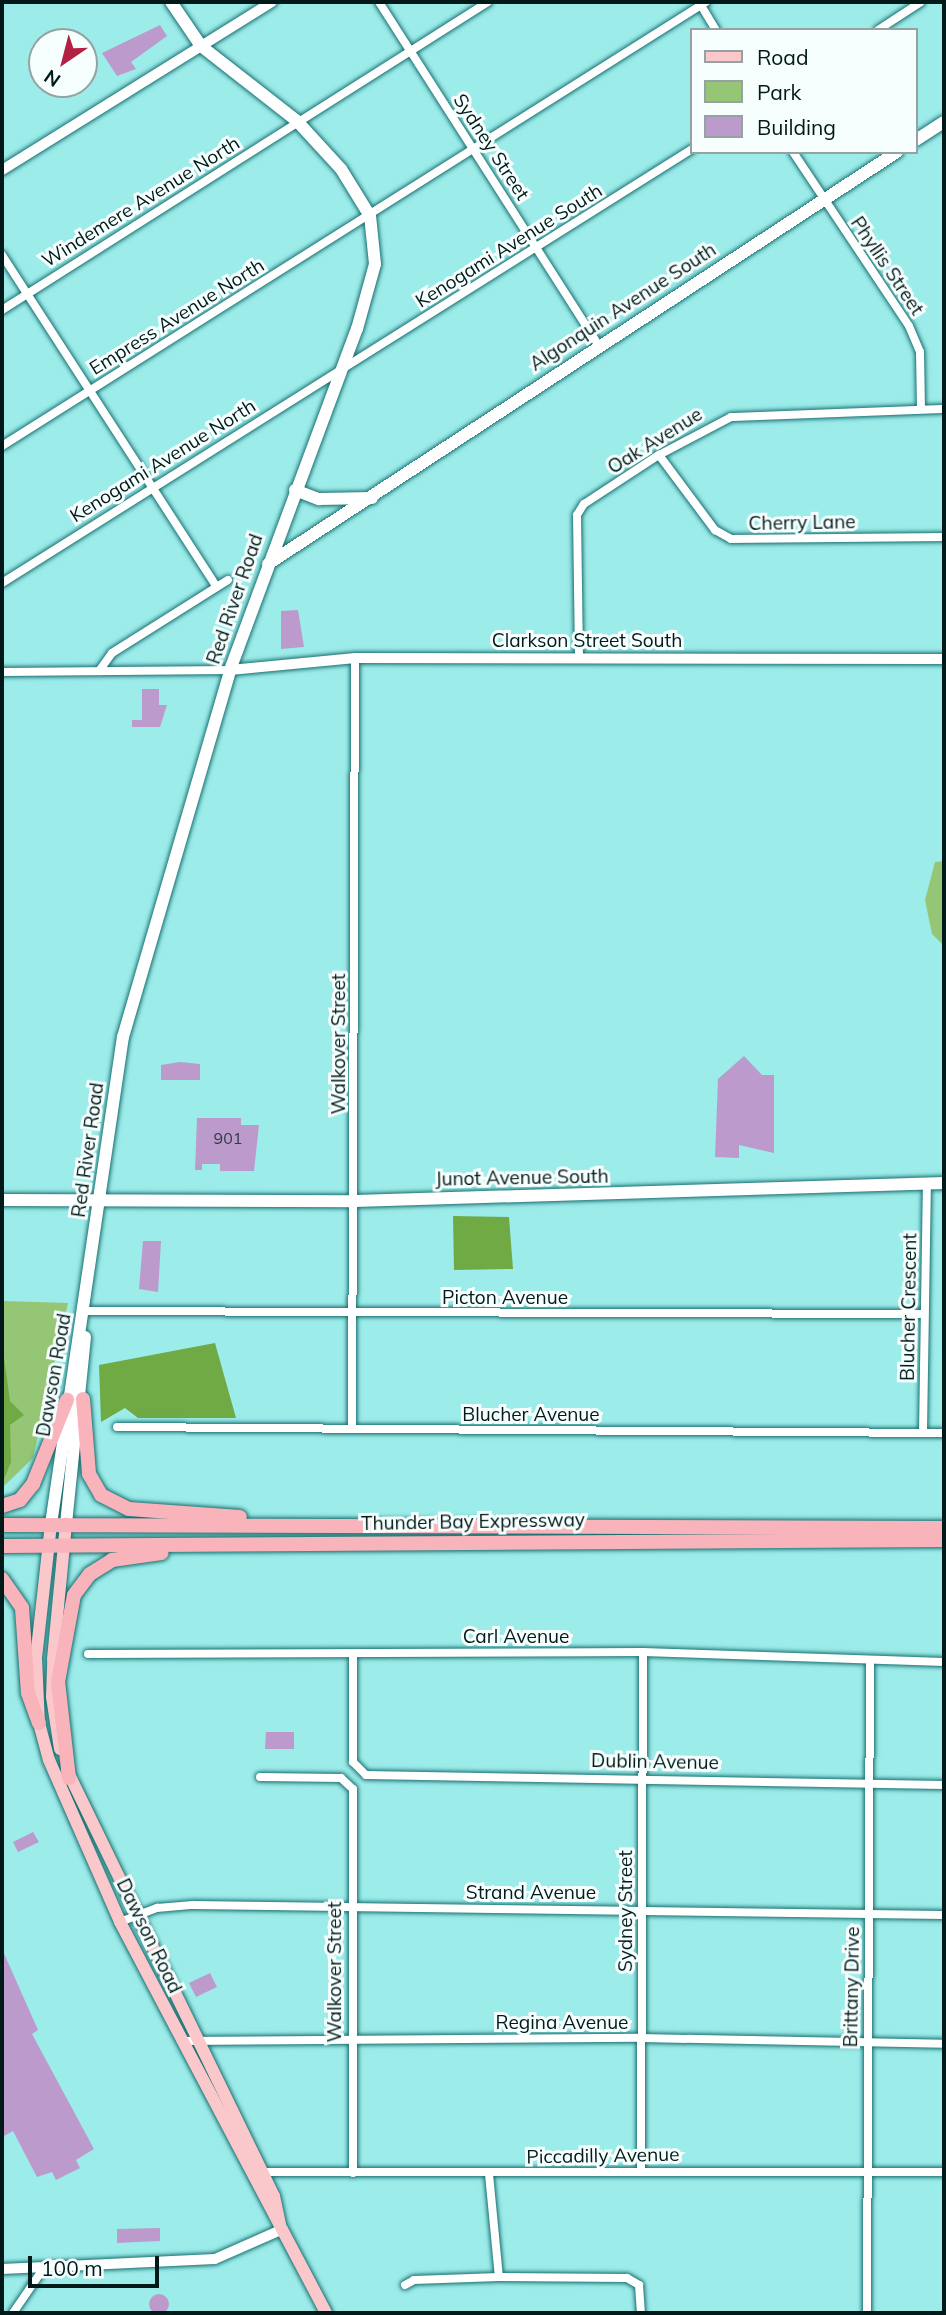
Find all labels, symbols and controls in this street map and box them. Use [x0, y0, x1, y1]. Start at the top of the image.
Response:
north arrow [28, 28, 98, 98]
legend [690, 28, 918, 154]
text: Road [757, 44, 808, 70]
text: N [39, 65, 65, 93]
text: Park [757, 79, 801, 105]
street label: Sydney Street [448, 90, 534, 204]
text: Building [757, 114, 836, 140]
street label: Windemere Avenue North [38, 132, 244, 272]
street label: Kenogami Avenue South [411, 179, 607, 313]
street label: Phyllis Street [846, 212, 928, 320]
street label: Algonquin Avenue South [526, 238, 720, 376]
street label: Empress Avenue North [86, 254, 268, 380]
street label: Kenogami Avenue North [66, 394, 260, 528]
street label: Oak Avenue [604, 403, 706, 479]
street label: Cherry Lane [748, 511, 856, 535]
street label: Red River Road [202, 531, 268, 667]
street label: Clarkson Street South [492, 630, 682, 652]
street label: Walkover Street [328, 974, 350, 1114]
street label: Red River Road [67, 1081, 109, 1219]
house number: 901 [214, 1128, 242, 1148]
street label: Junot Avenue South [435, 1165, 609, 1191]
street label: Blucher Crescent [896, 1233, 922, 1381]
street label: Picton Avenue [442, 1287, 568, 1309]
street label: Dawson Road [32, 1312, 76, 1438]
street label: Blucher Avenue [462, 1404, 600, 1426]
street label: Thunder Bay Expressway [361, 1509, 585, 1535]
street label: Carl Avenue [463, 1626, 569, 1648]
street label: Dublin Avenue [591, 1749, 719, 1775]
street label: Sydney Street [615, 1850, 637, 1972]
street label: Dawson Road [111, 1875, 187, 1997]
street label: Strand Avenue [466, 1882, 596, 1904]
street label: Walkover Street [324, 1902, 346, 2042]
street label: Brittany Drive [840, 1926, 864, 2048]
street label: Regina Avenue [496, 2012, 628, 2034]
street label: Piccadilly Avenue [526, 2143, 680, 2169]
scale bar [32, 2242, 163, 2286]
text: 100 m [41, 2255, 103, 2281]

